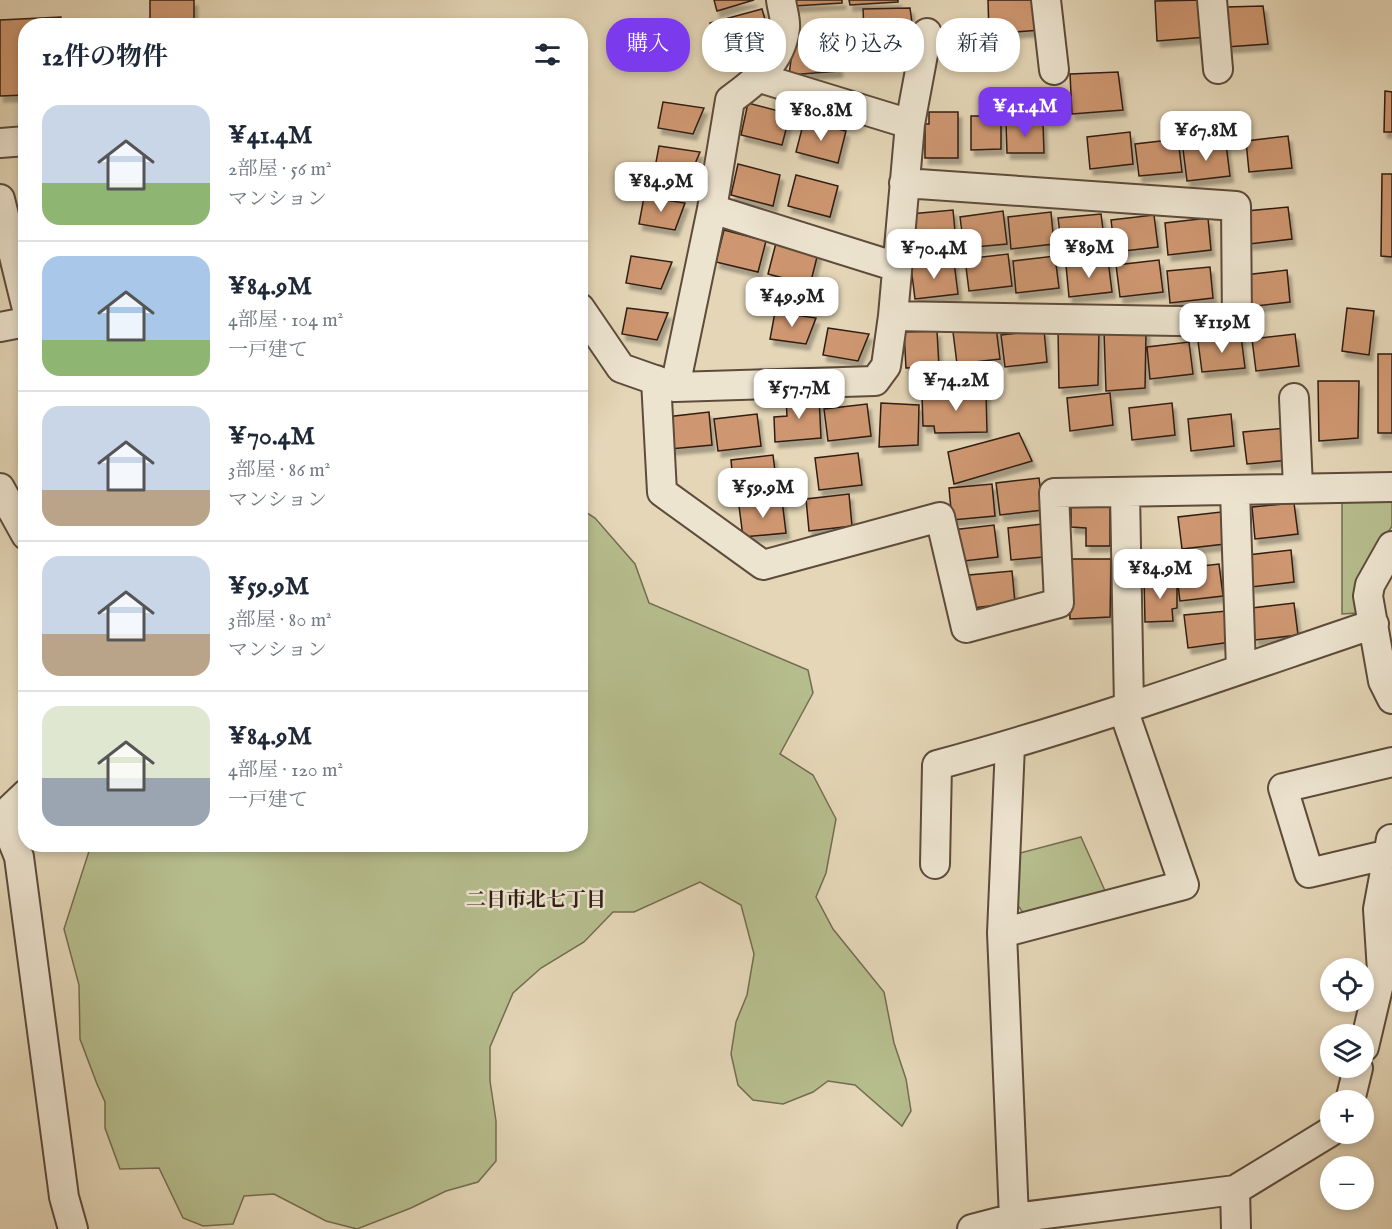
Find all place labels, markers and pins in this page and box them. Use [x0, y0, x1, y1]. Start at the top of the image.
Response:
pin: ¥41.4M [976, 87, 1074, 138]
pin: ¥80.8M [772, 91, 870, 142]
pin: ¥67.8M [1157, 111, 1255, 162]
pin: ¥84.9M [612, 162, 710, 213]
pin: ¥89M [1053, 228, 1125, 279]
pin: ¥70.4M [885, 229, 983, 280]
pin: ¥49.9M [743, 277, 841, 328]
pin: ¥119M [1180, 303, 1264, 354]
pin: ¥74.2M [907, 361, 1005, 412]
pin: ¥57.7M [750, 369, 848, 420]
pin: ¥59.9M [714, 468, 812, 519]
pin: ¥84.9M [1111, 549, 1209, 600]

